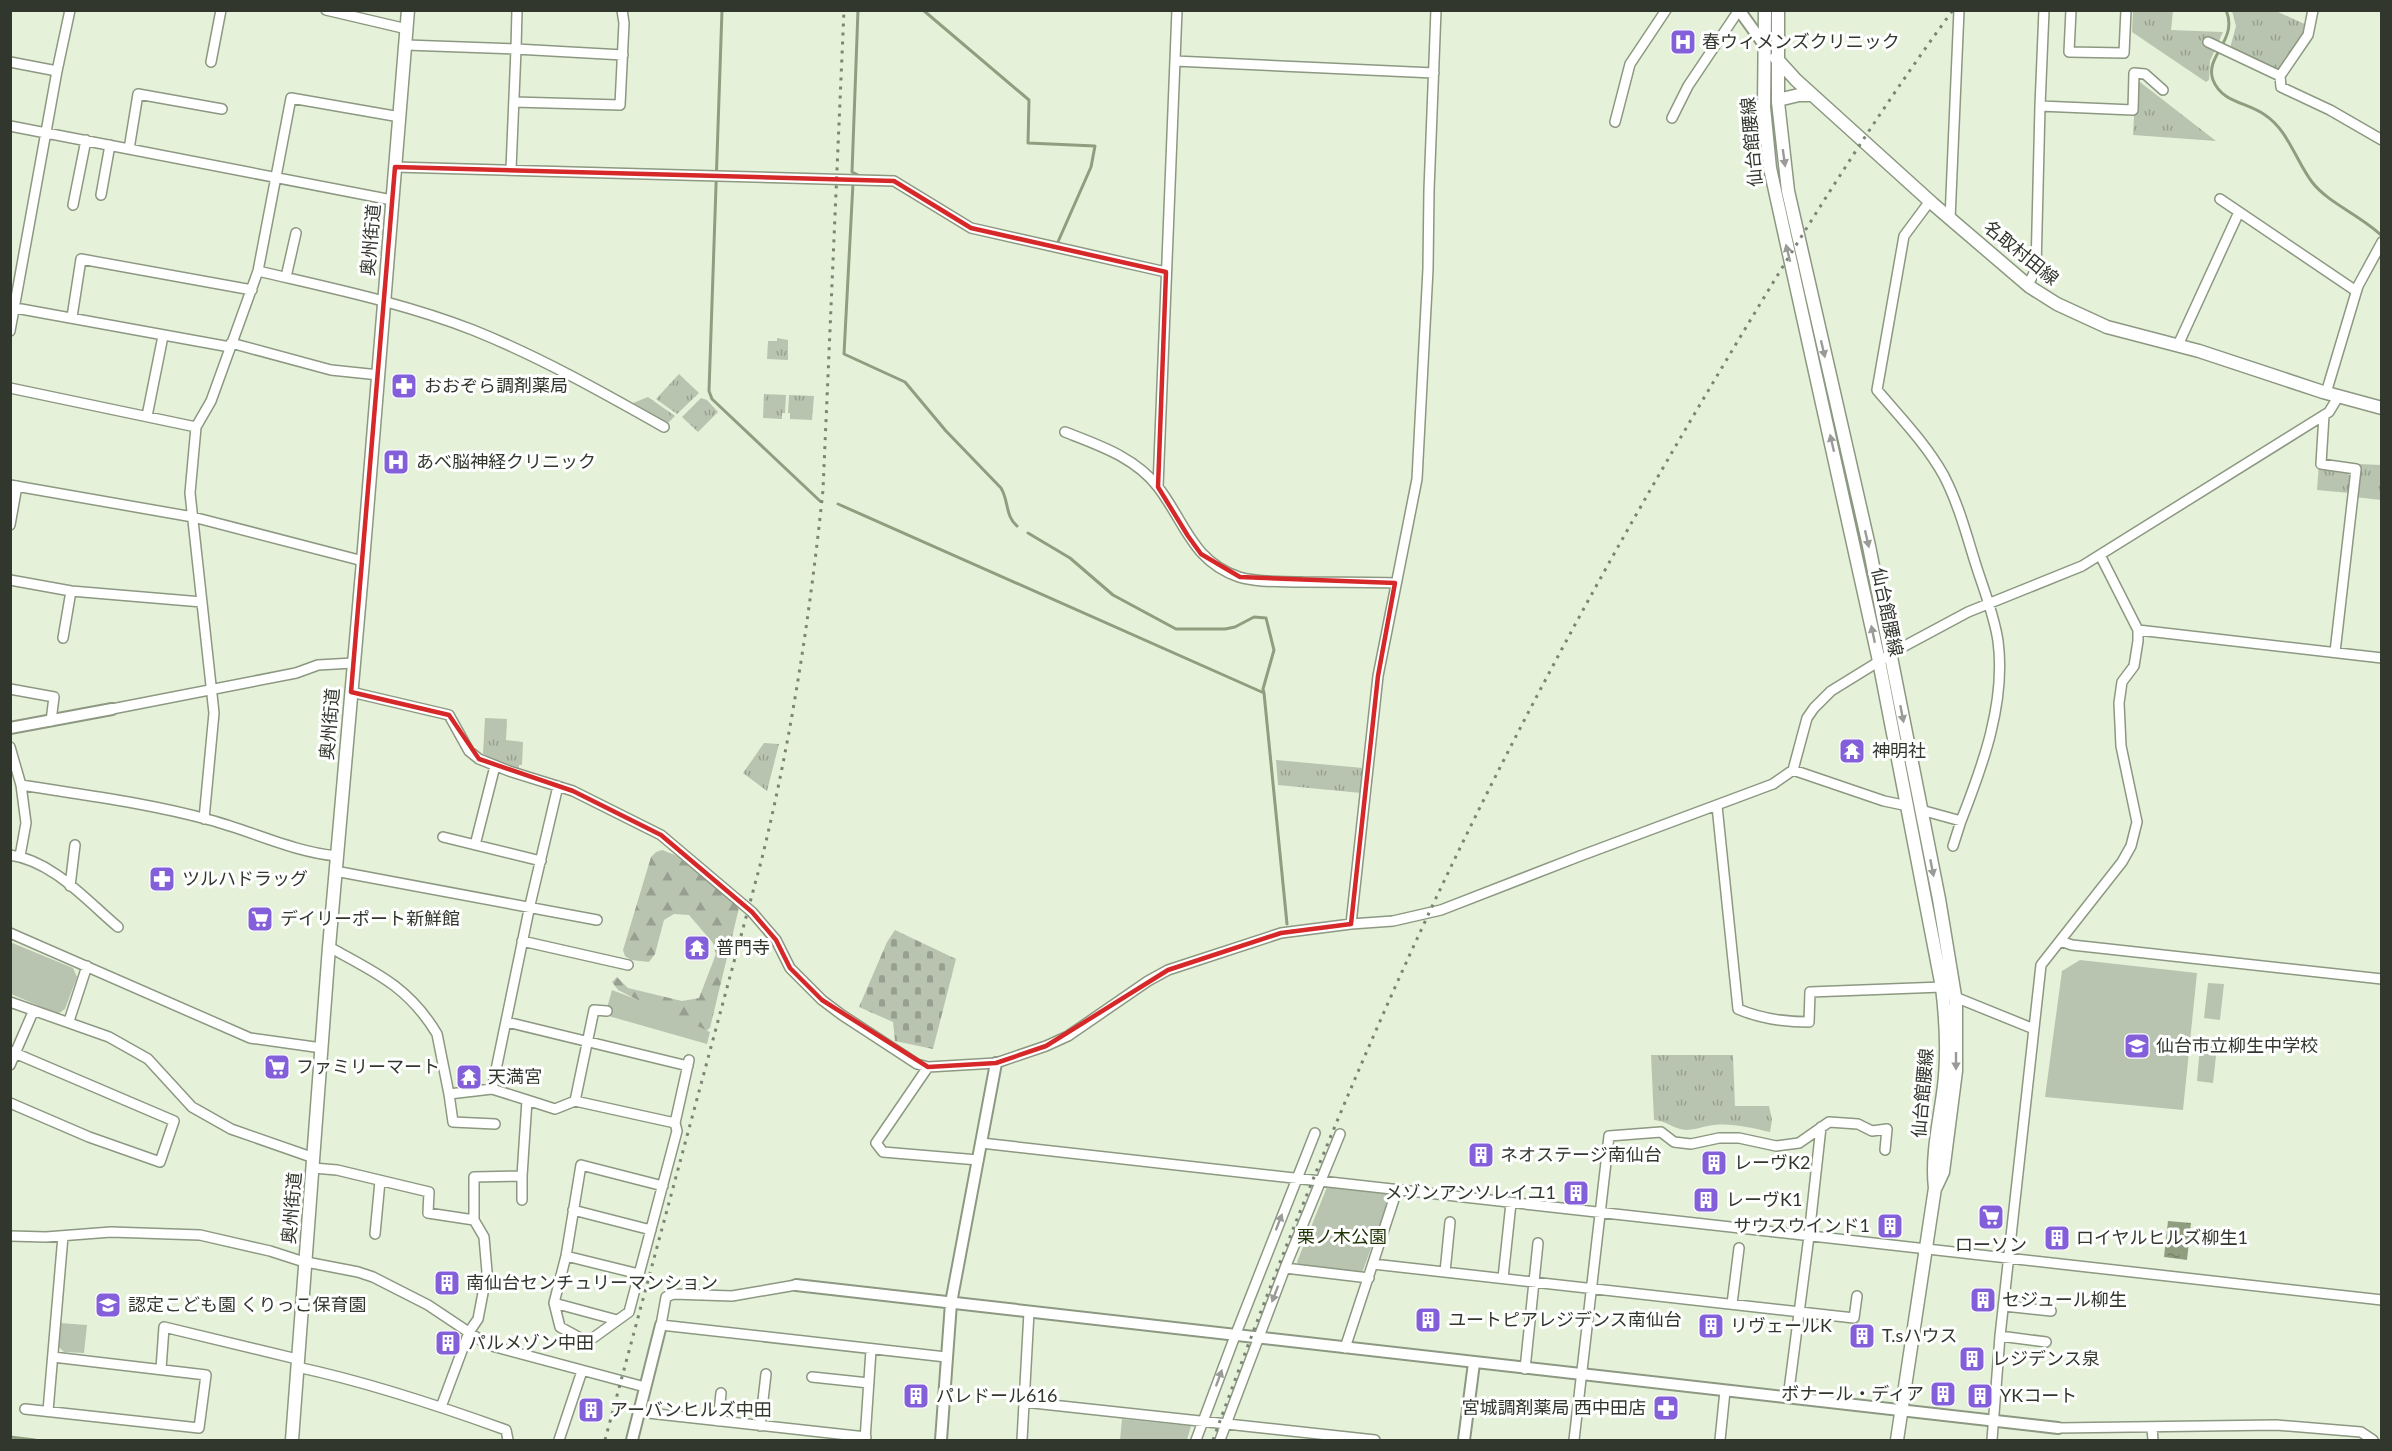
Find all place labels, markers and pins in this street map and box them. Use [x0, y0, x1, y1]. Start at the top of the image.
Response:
hospital icon: 春ウィメンズクリニック [1668, 27, 1698, 57]
place label: 春ウィメンズクリニック [1702, 30, 1900, 52]
pharmacy icon: おおぞら調剤薬局 [389, 371, 419, 401]
place label: おおぞら調剤薬局 [424, 374, 568, 396]
hospital icon: あべ脳神経クリニック [381, 447, 411, 477]
place label: あべ脳神経クリニック [416, 450, 596, 472]
temple icon: 神明社 [1837, 736, 1867, 766]
place label: 神明社 [1872, 739, 1926, 761]
pharmacy icon: ツルハドラッグ [147, 864, 177, 894]
place label: ツルハドラッグ [182, 867, 308, 889]
supermarket icon: デイリーポート新鮮館 [245, 904, 275, 934]
place label: デイリーポート新鮮館 [280, 907, 460, 929]
temple icon: 普門寺 [682, 933, 712, 963]
place label: 普門寺 [716, 936, 770, 958]
school or university icon: 仙台市立柳生中学校 [2122, 1031, 2152, 1061]
place label: 仙台市立柳生中学校 [2156, 1034, 2318, 1056]
supermarket icon: ファミリーマート [262, 1052, 292, 1082]
place label: ファミリーマート [296, 1055, 440, 1077]
temple icon: 天満宮 [454, 1062, 484, 1092]
place label: 天満宮 [488, 1065, 542, 1087]
building icon: ネオステージ南仙台 [1466, 1140, 1496, 1170]
place label: ネオステージ南仙台 [1500, 1143, 1662, 1165]
building icon: レーヴK2 [1699, 1148, 1729, 1178]
place label: レーヴK2 [1734, 1151, 1810, 1173]
building icon: メゾンアンソレイユ1 [1561, 1178, 1591, 1208]
place label: メゾンアンソレイユ1 [1385, 1181, 1556, 1203]
building icon: レーヴK1 [1691, 1185, 1721, 1215]
place label: レーヴK1 [1726, 1188, 1802, 1210]
supermarket icon: ローソン [1976, 1202, 2006, 1232]
building icon: サウスウインド1 [1875, 1211, 1905, 1241]
place label: サウスウインド1 [1734, 1214, 1870, 1236]
building icon: ロイヤルヒルズ柳生1 [2042, 1223, 2072, 1253]
place label: ロイヤルヒルズ柳生1 [2076, 1226, 2248, 1248]
place label: ローソン [1955, 1233, 2027, 1255]
building icon: 南仙台センチュリーマンション [432, 1268, 462, 1298]
place label: 南仙台センチュリーマンション [466, 1271, 718, 1293]
building icon: セジュール柳生 [1968, 1285, 1998, 1315]
place label: セジュール柳生 [2002, 1288, 2127, 1310]
school or university icon: 認定こども園 くりっこ保育園 [93, 1290, 123, 1320]
place label: 認定こども園 くりっこ保育園 [128, 1293, 367, 1315]
building icon: ユートピアレジデンス南仙台 [1413, 1305, 1443, 1335]
place label: ユートピアレジデンス南仙台 [1448, 1308, 1682, 1330]
building icon: リヴェールK [1696, 1311, 1726, 1341]
place label: リヴェールK [1730, 1314, 1832, 1336]
building icon: T.sハウス [1847, 1321, 1877, 1351]
place label: T.sハウス [1882, 1324, 1957, 1346]
building icon: パルメゾン中田 [433, 1328, 463, 1358]
place label: パルメゾン中田 [468, 1331, 594, 1353]
building icon: レジデンス泉 [1957, 1344, 1987, 1374]
place label: レジデンス泉 [1992, 1347, 2100, 1369]
building icon: ボナール・ディア [1928, 1379, 1958, 1409]
building icon: パレドール616 [901, 1381, 931, 1411]
building icon: YKコート [1965, 1381, 1995, 1411]
place label: ボナール・ディア [1781, 1382, 1924, 1404]
place label: パレドール616 [936, 1384, 1057, 1406]
place label: YKコート [2000, 1384, 2077, 1406]
pharmacy icon: 宮城調剤薬局 西中田店 [1651, 1393, 1681, 1423]
building icon: アーバンヒルズ中田 [576, 1395, 606, 1425]
place label: 宮城調剤薬局 西中田店 [1461, 1396, 1646, 1418]
place label: アーバンヒルズ中田 [610, 1398, 772, 1420]

